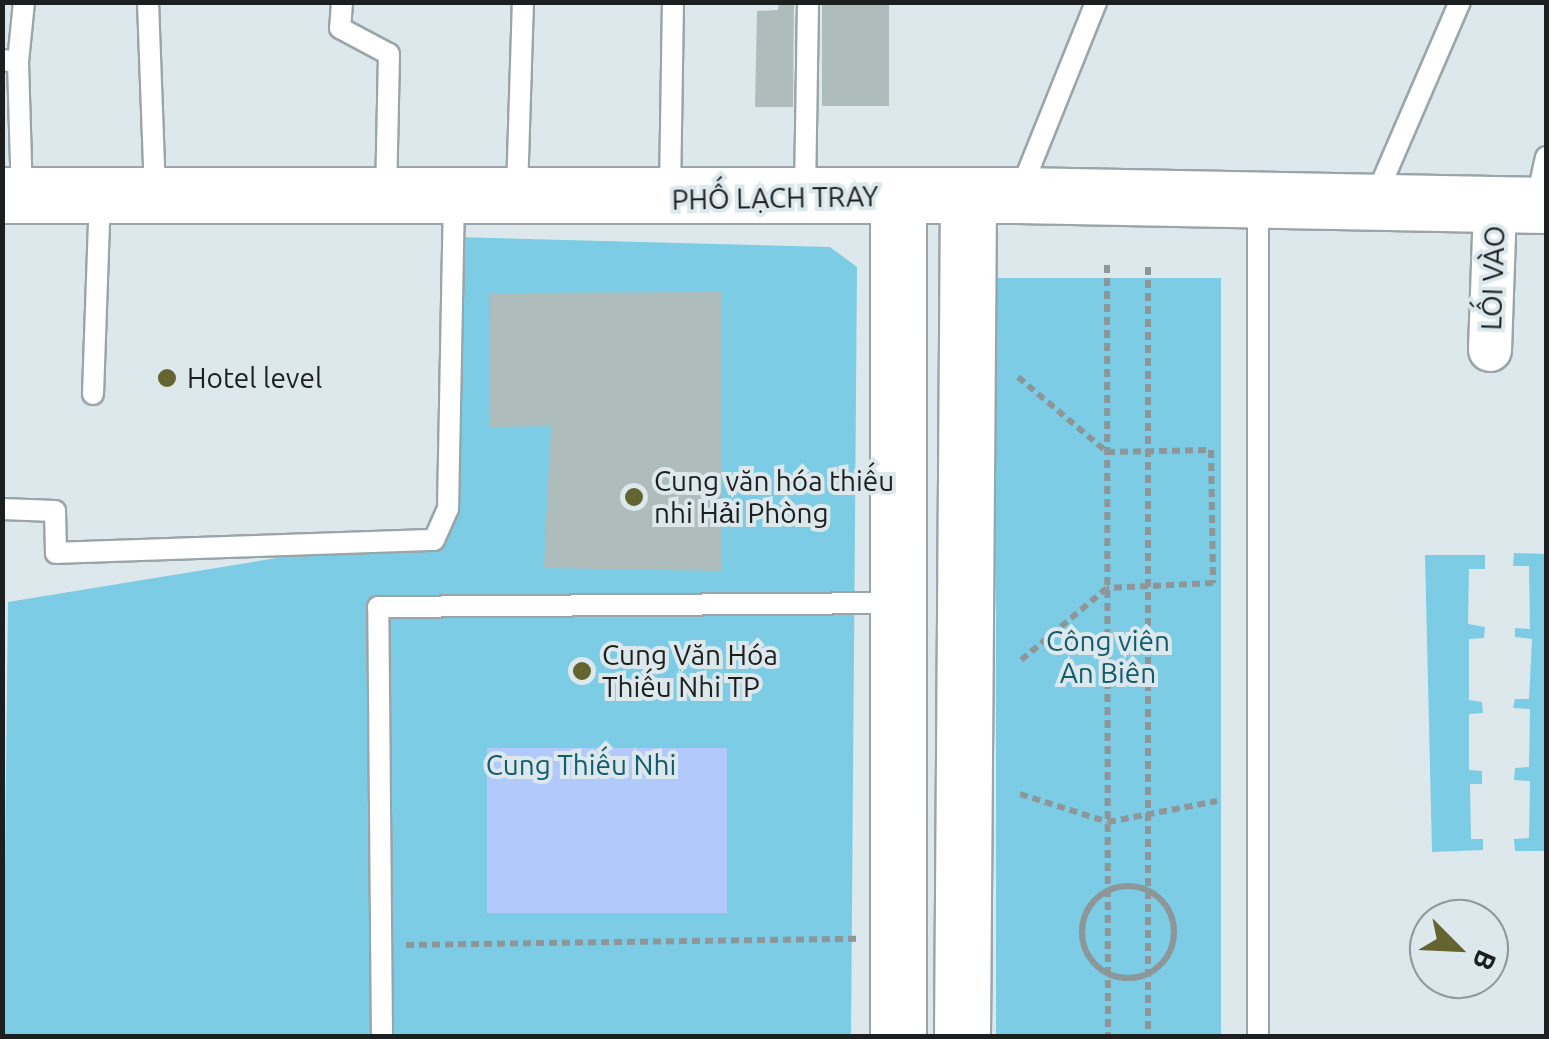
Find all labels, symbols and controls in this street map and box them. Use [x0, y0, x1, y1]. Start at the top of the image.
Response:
street label: PHỐ LẠCH TRAY [671, 179, 879, 217]
street label: LỐI VÀO [1474, 225, 1512, 331]
place label: Hotel level [187, 361, 322, 395]
marker: Hotel level [156, 367, 178, 389]
place label: Cung văn hóa thiếu nhi Hải Phòng [654, 464, 894, 530]
marker: Cung văn hóa thiếu nhi Hải Phòng [623, 486, 645, 508]
park label: Công viên An Biên [1046, 624, 1170, 690]
place label: Cung Văn Hóa Thiếu Nhi TP [602, 638, 778, 704]
marker: Cung Văn Hóa Thiếu Nhi TP [571, 660, 593, 682]
park label: Cung Thiếu Nhi [486, 748, 676, 782]
north arrow [1409, 899, 1509, 999]
text: B [1467, 946, 1503, 975]

